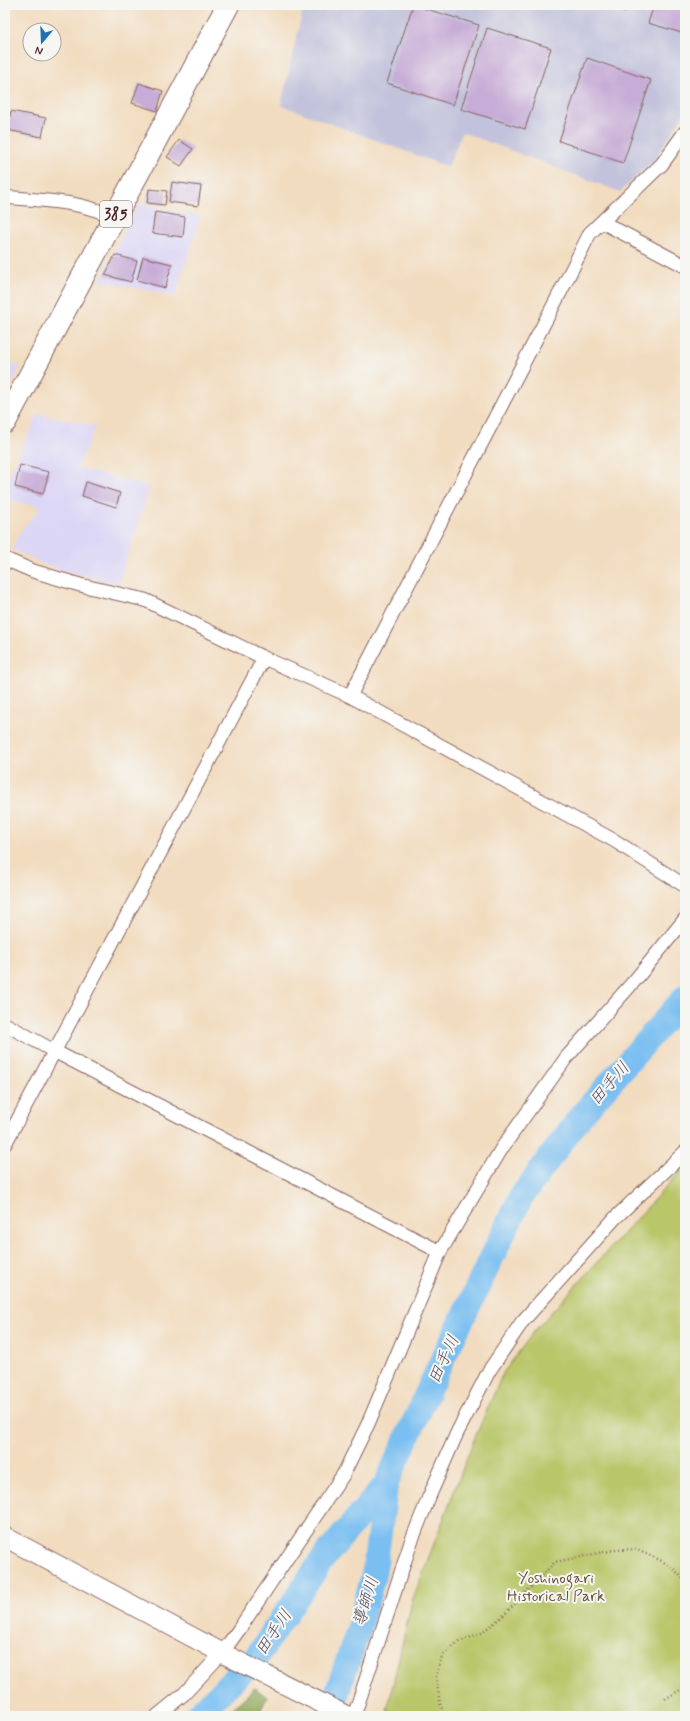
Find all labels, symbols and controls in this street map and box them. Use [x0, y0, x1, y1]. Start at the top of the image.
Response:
north arrow [22, 22, 62, 62]
text: N [33, 43, 45, 58]
road number: 385 [100, 201, 132, 227]
water label: 田手川 [585, 1057, 635, 1110]
water label: 田手川 [423, 1332, 465, 1387]
park label: Yoshinogari Historical Park [507, 1568, 605, 1607]
water label: 導師川 [348, 1574, 384, 1629]
water label: 田手川 [250, 1605, 297, 1660]

